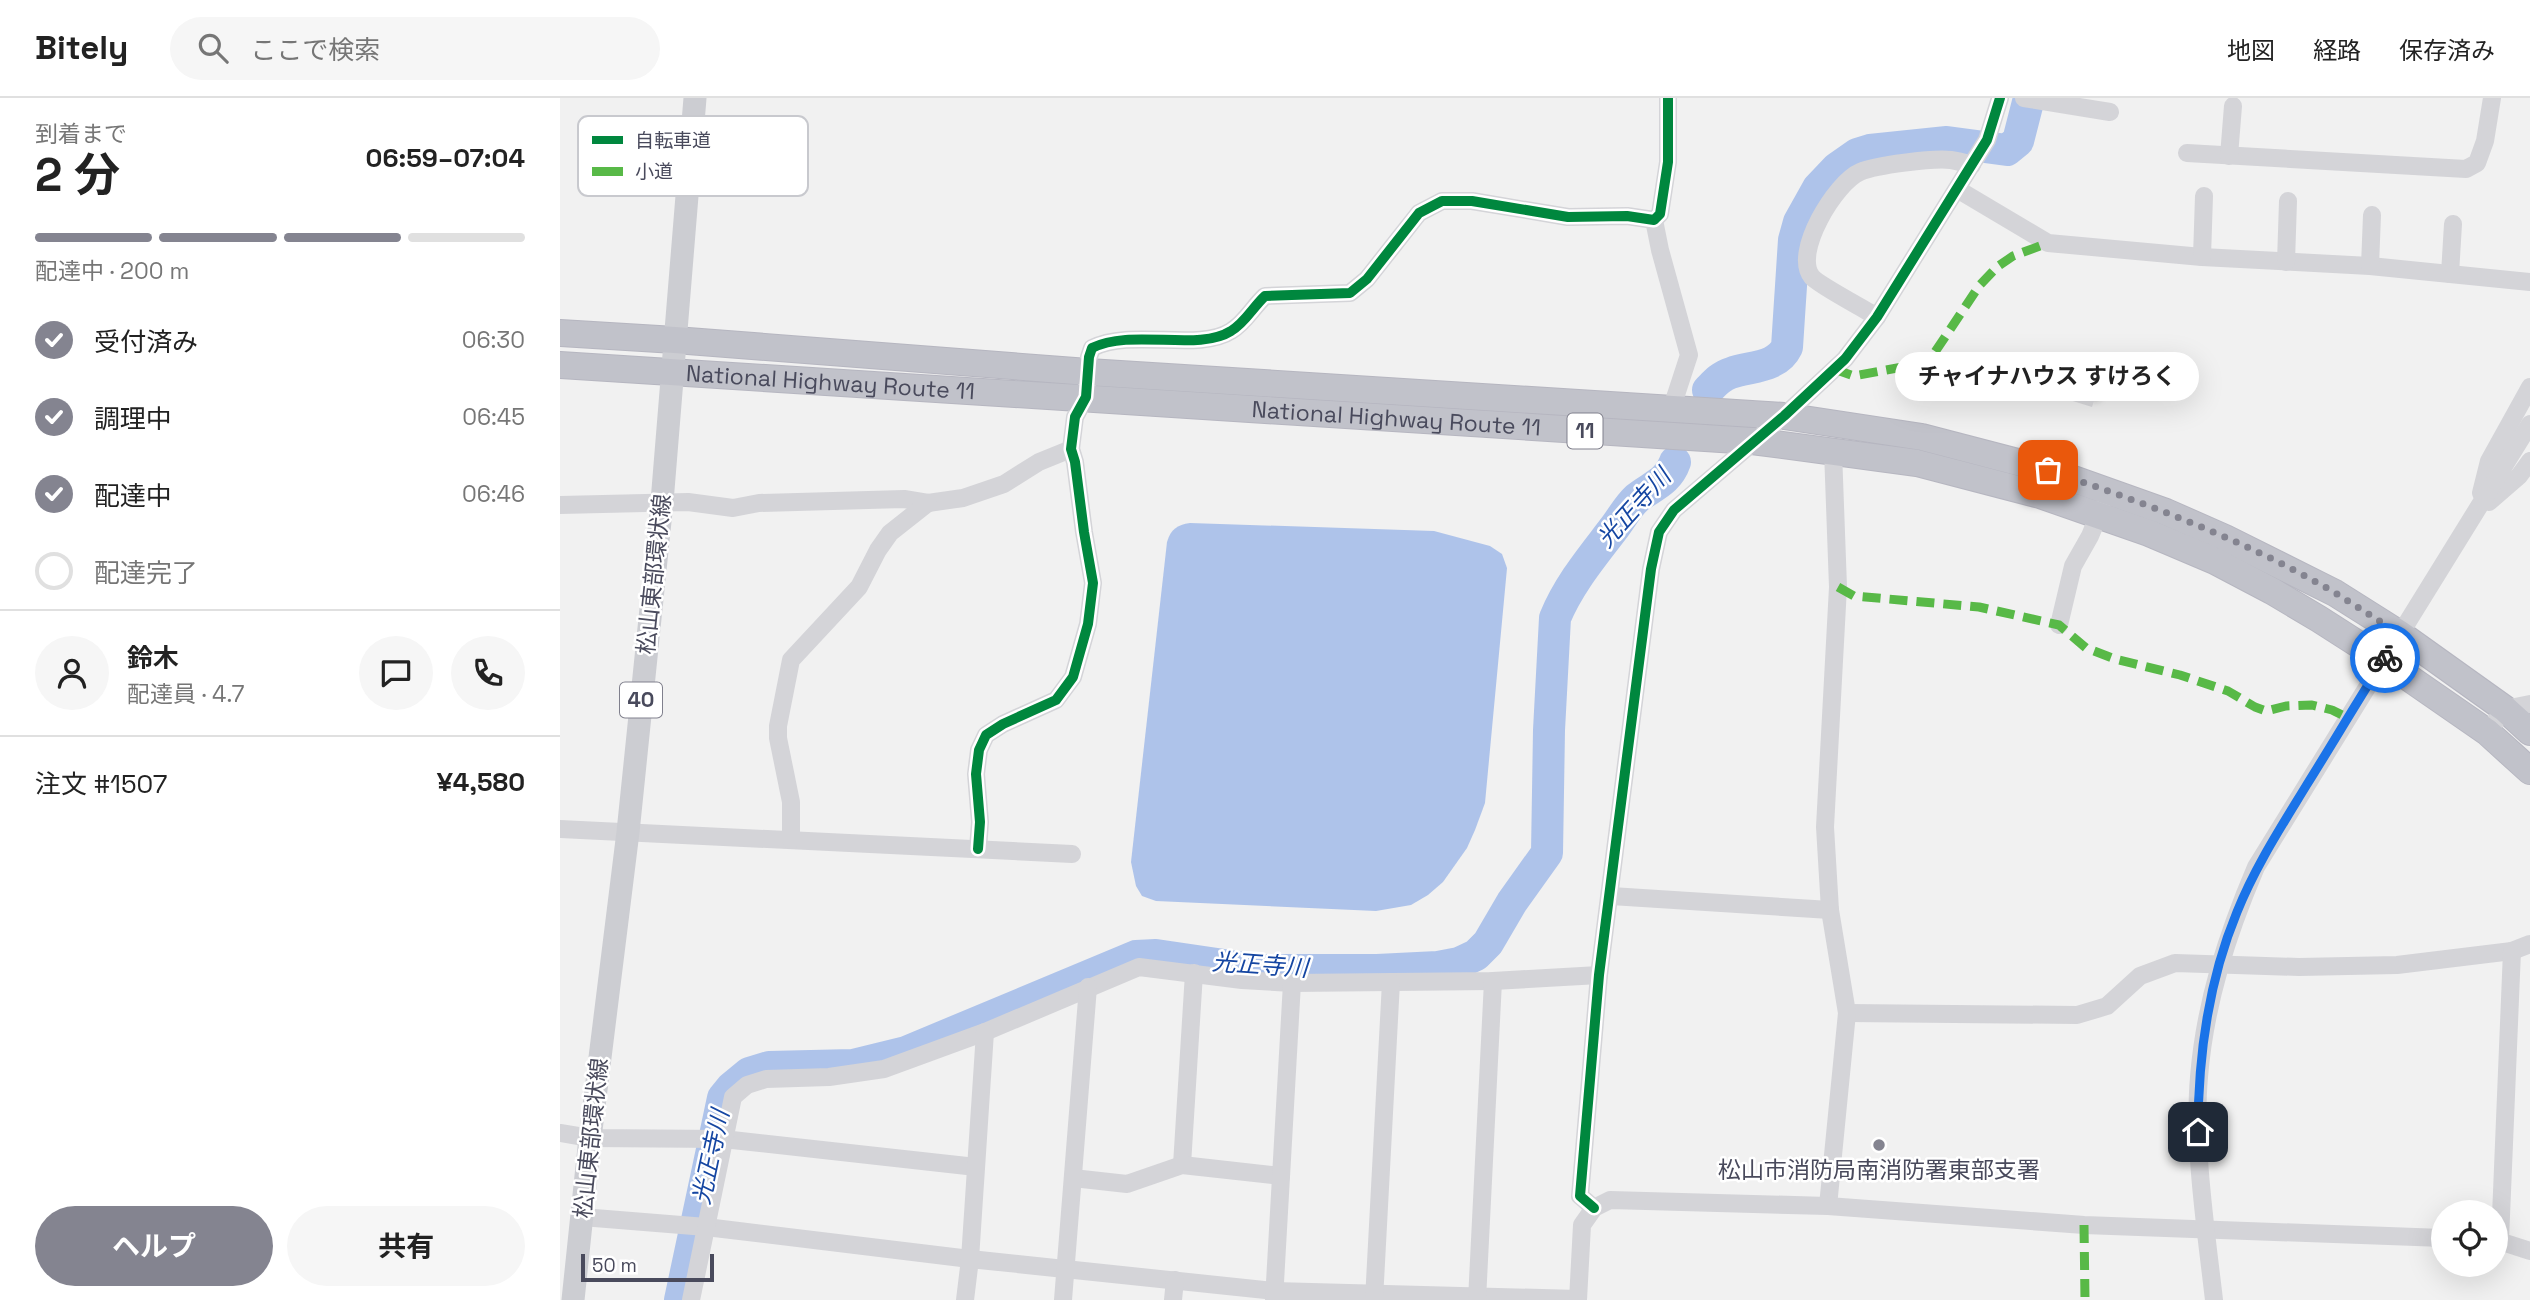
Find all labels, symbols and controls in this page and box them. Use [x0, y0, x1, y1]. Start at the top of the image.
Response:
search box [170, 17, 660, 80]
text: Bitely [35, 27, 128, 69]
icon: search [194, 29, 232, 67]
text: ここで検索 [250, 33, 380, 67]
text: 地図 [2227, 35, 2275, 66]
text: 経路 [2313, 35, 2361, 66]
text: 保存済み [2399, 35, 2495, 66]
legend [578, 116, 808, 196]
text: 到着まで [35, 119, 127, 149]
text: 自転車道 [635, 128, 711, 153]
text: 06:59–07:04 [366, 141, 525, 175]
text: 2 分 [35, 146, 120, 204]
text: 小道 [635, 159, 673, 184]
text: 配達中 · 200 m [35, 256, 189, 286]
icon: check [35, 321, 73, 359]
text: 受付済み [94, 325, 198, 359]
text: 06:30 [462, 325, 525, 355]
callout: チャイナハウス すけろく [1896, 351, 2200, 400]
street label: National Highway Route 11 [685, 358, 976, 406]
text: チャイナハウス すけろく [1918, 361, 2176, 391]
street label: National Highway Route 11 [1251, 394, 1542, 443]
icon: check [35, 398, 73, 436]
text: 調理中 [94, 402, 172, 436]
text: 06:45 [462, 402, 525, 432]
road number: 11 [1567, 414, 1602, 448]
pin [2018, 440, 2078, 500]
icon: bag [2029, 451, 2067, 489]
water label: 光正寺川 [1590, 459, 1679, 554]
icon: check [35, 475, 73, 513]
text: 配達中 [94, 479, 172, 513]
text: 06:46 [462, 479, 525, 509]
street label: 松山東部環状線 [631, 492, 677, 656]
text: 配達完了 [94, 556, 198, 590]
courier [2350, 623, 2420, 693]
button: person [35, 636, 109, 710]
button: chat [359, 636, 433, 710]
button: phone [451, 636, 525, 710]
icon: bike [2366, 639, 2404, 677]
text: 鈴木 [127, 641, 179, 675]
text: 配達員 · 4.7 [127, 679, 244, 709]
road number: 40 [620, 682, 662, 718]
text: ¥4,580 [437, 765, 525, 799]
text: 注文 #1507 [35, 767, 167, 801]
water label: 光正寺川 [1211, 946, 1312, 984]
street label: 松山東部環状線 [568, 1056, 614, 1220]
pin [2168, 1102, 2228, 1162]
water label: 光正寺川 [685, 1104, 736, 1207]
icon: home [2179, 1113, 2217, 1151]
marker: 松山市消防局南消防署東部支署 [1871, 1137, 1887, 1153]
place label: 松山市消防局南消防署東部支署 [1718, 1155, 2040, 1185]
map controls [2431, 1200, 2508, 1277]
button: locate [2431, 1200, 2508, 1277]
button: ヘルプ [35, 1206, 273, 1286]
button: 共有 [287, 1206, 525, 1286]
scale bar [581, 1251, 714, 1283]
text: 50 m [592, 1253, 637, 1278]

